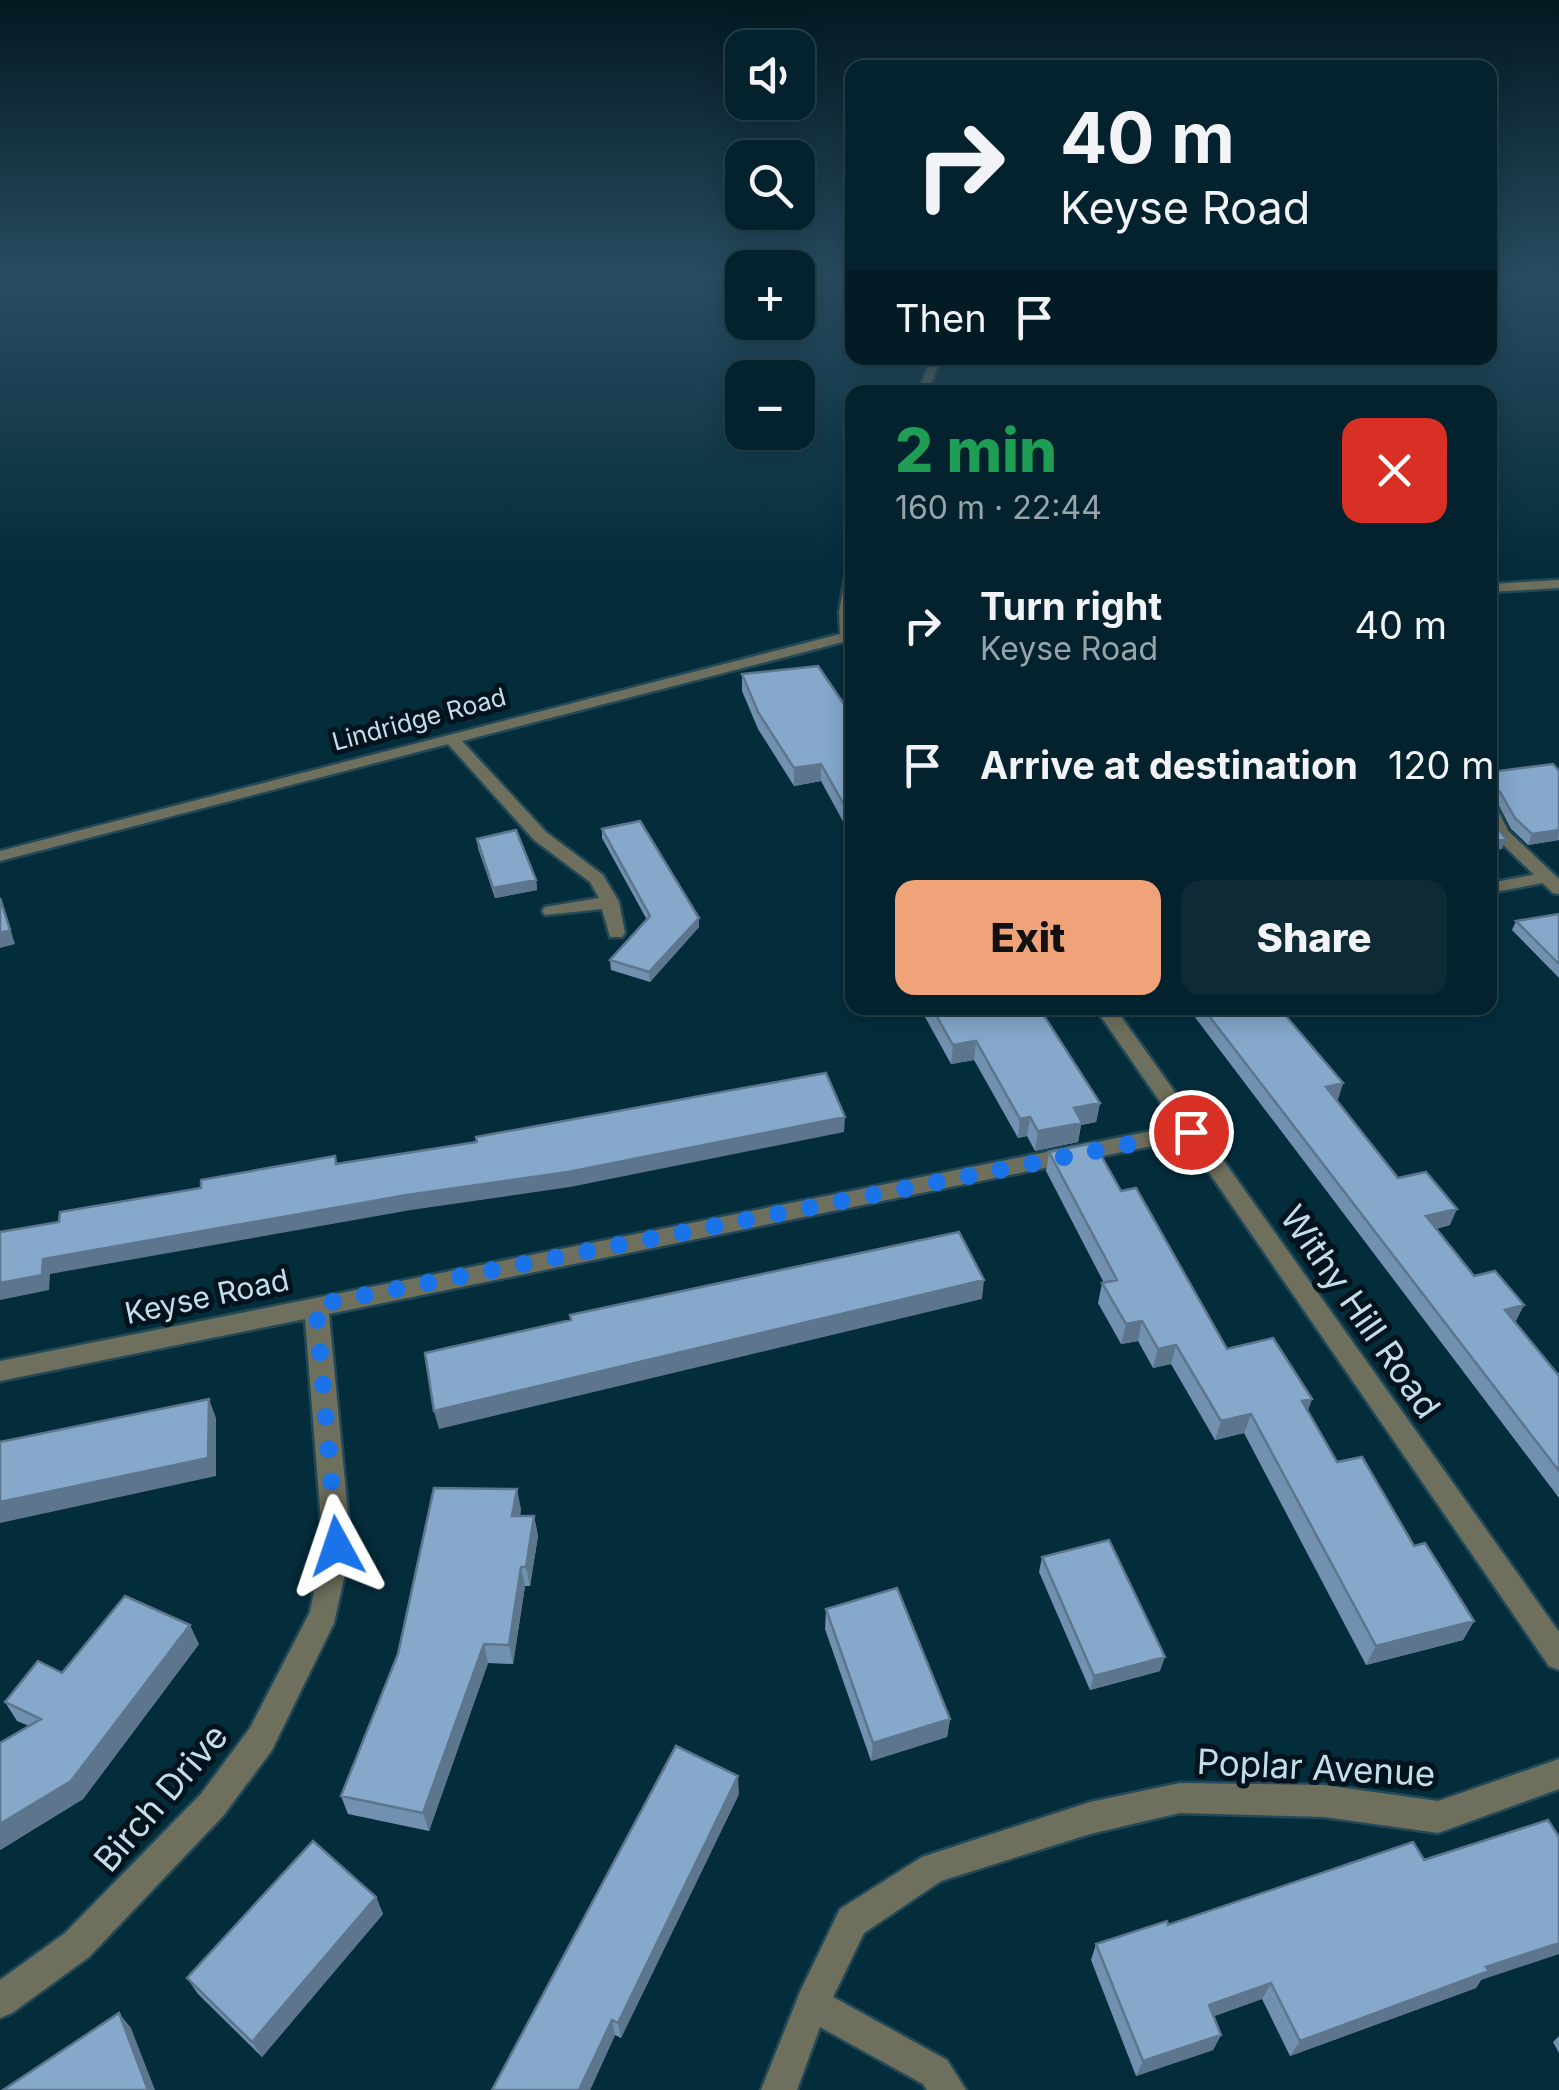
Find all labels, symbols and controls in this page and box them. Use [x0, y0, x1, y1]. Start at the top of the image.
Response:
map controls [725, 30, 815, 450]
button: sound [725, 30, 815, 120]
text: 40 m [1060, 95, 1235, 180]
icon: right [895, 100, 1025, 230]
button: search [725, 140, 815, 230]
text: Keyse Road [1060, 180, 1310, 235]
button: + [725, 250, 815, 340]
icon: arrive [1007, 290, 1062, 345]
text: Then [895, 295, 987, 341]
button: − [725, 360, 815, 450]
text: 2 min [895, 414, 1057, 486]
button: close [1342, 418, 1447, 523]
text: 160 m · 22:44 [895, 488, 1102, 527]
text: Turn right [980, 583, 1162, 629]
icon: right [895, 598, 950, 653]
text: 40 m [1355, 602, 1447, 648]
text: Keyse Road [980, 629, 1158, 668]
street label: Lindridge Road [329, 681, 509, 757]
icon: arrive [895, 738, 950, 793]
text: Arrive at destination [980, 742, 1358, 788]
text: 120 m [1388, 742, 1494, 788]
button: Exit [895, 880, 1161, 995]
button: Share [1181, 880, 1447, 995]
pin [1149, 1090, 1234, 1175]
icon: arrive [1164, 1105, 1219, 1160]
street label: Withy Hill Road [1272, 1197, 1450, 1426]
street label: Keyse Road [121, 1261, 292, 1331]
position arrow [285, 1494, 389, 1598]
street label: Birch Drive [85, 1715, 236, 1880]
street label: Poplar Avenue [1196, 1740, 1436, 1794]

